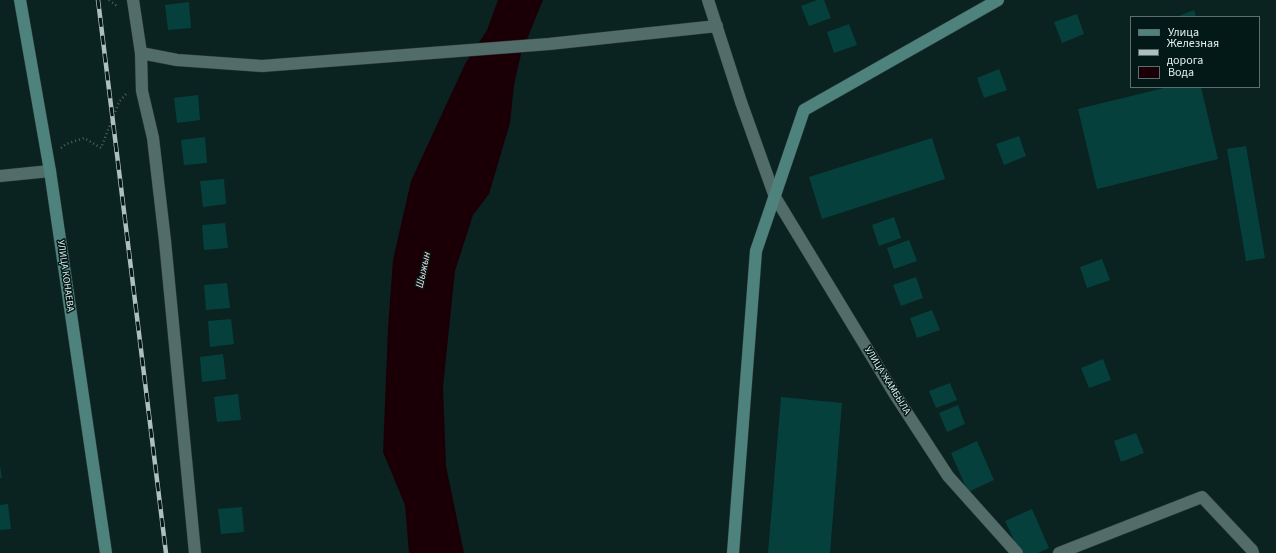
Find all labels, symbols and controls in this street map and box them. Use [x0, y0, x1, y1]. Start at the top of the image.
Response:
legend [1130, 16, 1260, 88]
text: Улица [1168, 24, 1199, 41]
text: Железная дорога [1167, 35, 1219, 69]
text: Вода [1168, 64, 1194, 81]
street label: УЛИЦА КОНАЕВА [54, 239, 76, 313]
water label: Шыжын [414, 251, 434, 289]
street label: УЛИЦА ЖАМБЫЛА [861, 345, 913, 417]

